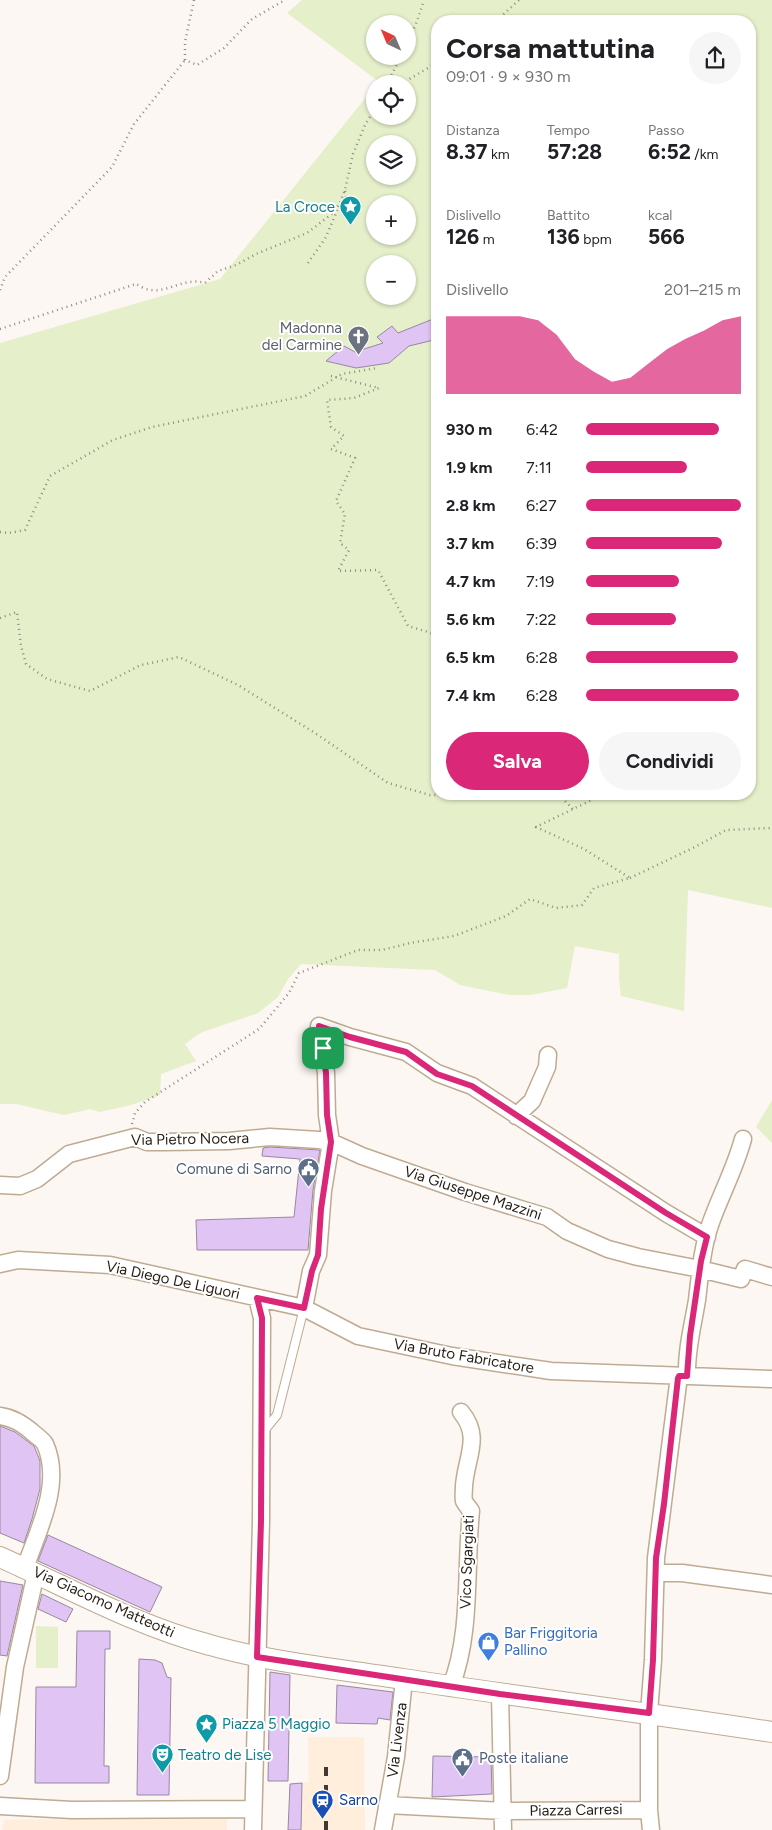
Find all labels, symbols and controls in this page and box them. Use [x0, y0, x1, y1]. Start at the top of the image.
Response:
north arrow [366, 15, 416, 65]
map controls [366, 15, 416, 305]
text: Corsa mattutina [446, 31, 655, 65]
button: share [689, 32, 741, 84]
text: 09:01 · 9 × 930 m [446, 67, 571, 86]
button: locate [366, 75, 416, 125]
text: Distanza [446, 122, 500, 139]
text: Tempo [547, 122, 590, 139]
text: Passo [648, 122, 684, 139]
button: layers [366, 135, 416, 185]
text: 8.37 [446, 139, 487, 164]
text: 57:28 [547, 139, 602, 164]
text: 6:52 [648, 139, 691, 164]
text: km [487, 146, 510, 163]
text: /km [691, 146, 718, 163]
place icon: La Croce [339, 195, 363, 226]
button: + [366, 195, 416, 245]
place label: La Croce [275, 198, 335, 216]
text: Dislivello [446, 207, 501, 224]
text: Battito [547, 207, 590, 224]
text: kcal [648, 207, 672, 224]
text: 126 [446, 224, 479, 249]
text: 136 [547, 224, 580, 249]
text: 566 [648, 224, 685, 249]
text: m [479, 231, 495, 248]
text: bpm [580, 231, 612, 248]
button: − [366, 255, 416, 305]
text: Dislivello [446, 280, 509, 299]
text: 201–215 m [664, 280, 741, 299]
place label: Madonna del Carmine [262, 319, 342, 354]
church icon: Madonna del Carmine [346, 325, 370, 356]
text: 930 m [446, 420, 492, 439]
text: 6:42 [526, 420, 558, 439]
text: 1.9 km [446, 458, 492, 477]
text: 7:11 [526, 458, 552, 477]
text: 2.8 km [446, 496, 495, 515]
text: 6:27 [526, 496, 557, 515]
text: 3.7 km [446, 534, 494, 553]
text: 6:39 [526, 534, 557, 553]
text: 4.7 km [446, 572, 495, 591]
text: 7:19 [526, 572, 554, 591]
text: 5.6 km [446, 610, 495, 629]
text: 7:22 [526, 610, 557, 629]
text: 6.5 km [446, 648, 495, 667]
text: 6:28 [526, 648, 558, 667]
text: 7.4 km [446, 686, 495, 705]
text: 6:28 [526, 686, 558, 705]
button: Salva [446, 732, 589, 790]
button: Condividi [599, 732, 741, 790]
pin [302, 1027, 344, 1069]
icon: arrive [309, 1034, 337, 1062]
street label: Via Pietro Nocera [131, 1129, 249, 1149]
public building icon: Comune di Sarno [296, 1157, 320, 1188]
place label: Comune di Sarno [176, 1160, 292, 1178]
street label: Via Giuseppe Mazzini [402, 1162, 544, 1224]
street label: Via Diego De Liguori [104, 1257, 242, 1303]
street label: Via Bruto Fabricatore [392, 1335, 536, 1377]
street label: Vico Sgargiati [456, 1515, 478, 1609]
street label: Via Giacomo Matteotti [30, 1563, 178, 1641]
place label: Bar Friggitoria Pallino [504, 1624, 598, 1659]
shop icon: Bar Friggitoria Pallino [476, 1630, 500, 1661]
street label: Via Livenza [383, 1701, 411, 1779]
place icon: Piazza 5 Maggio [194, 1712, 218, 1743]
place label: Piazza 5 Maggio [222, 1715, 331, 1733]
theatre icon: Teatro de Lise [150, 1743, 174, 1774]
place label: Teatro de Lise [178, 1746, 272, 1764]
public building icon: Poste italiane [451, 1746, 475, 1777]
place label: Poste italiane [479, 1749, 569, 1767]
station icon: Sarno [311, 1788, 335, 1819]
place label: Sarno [339, 1791, 378, 1809]
street label: Piazza Carresi [529, 1800, 623, 1820]

